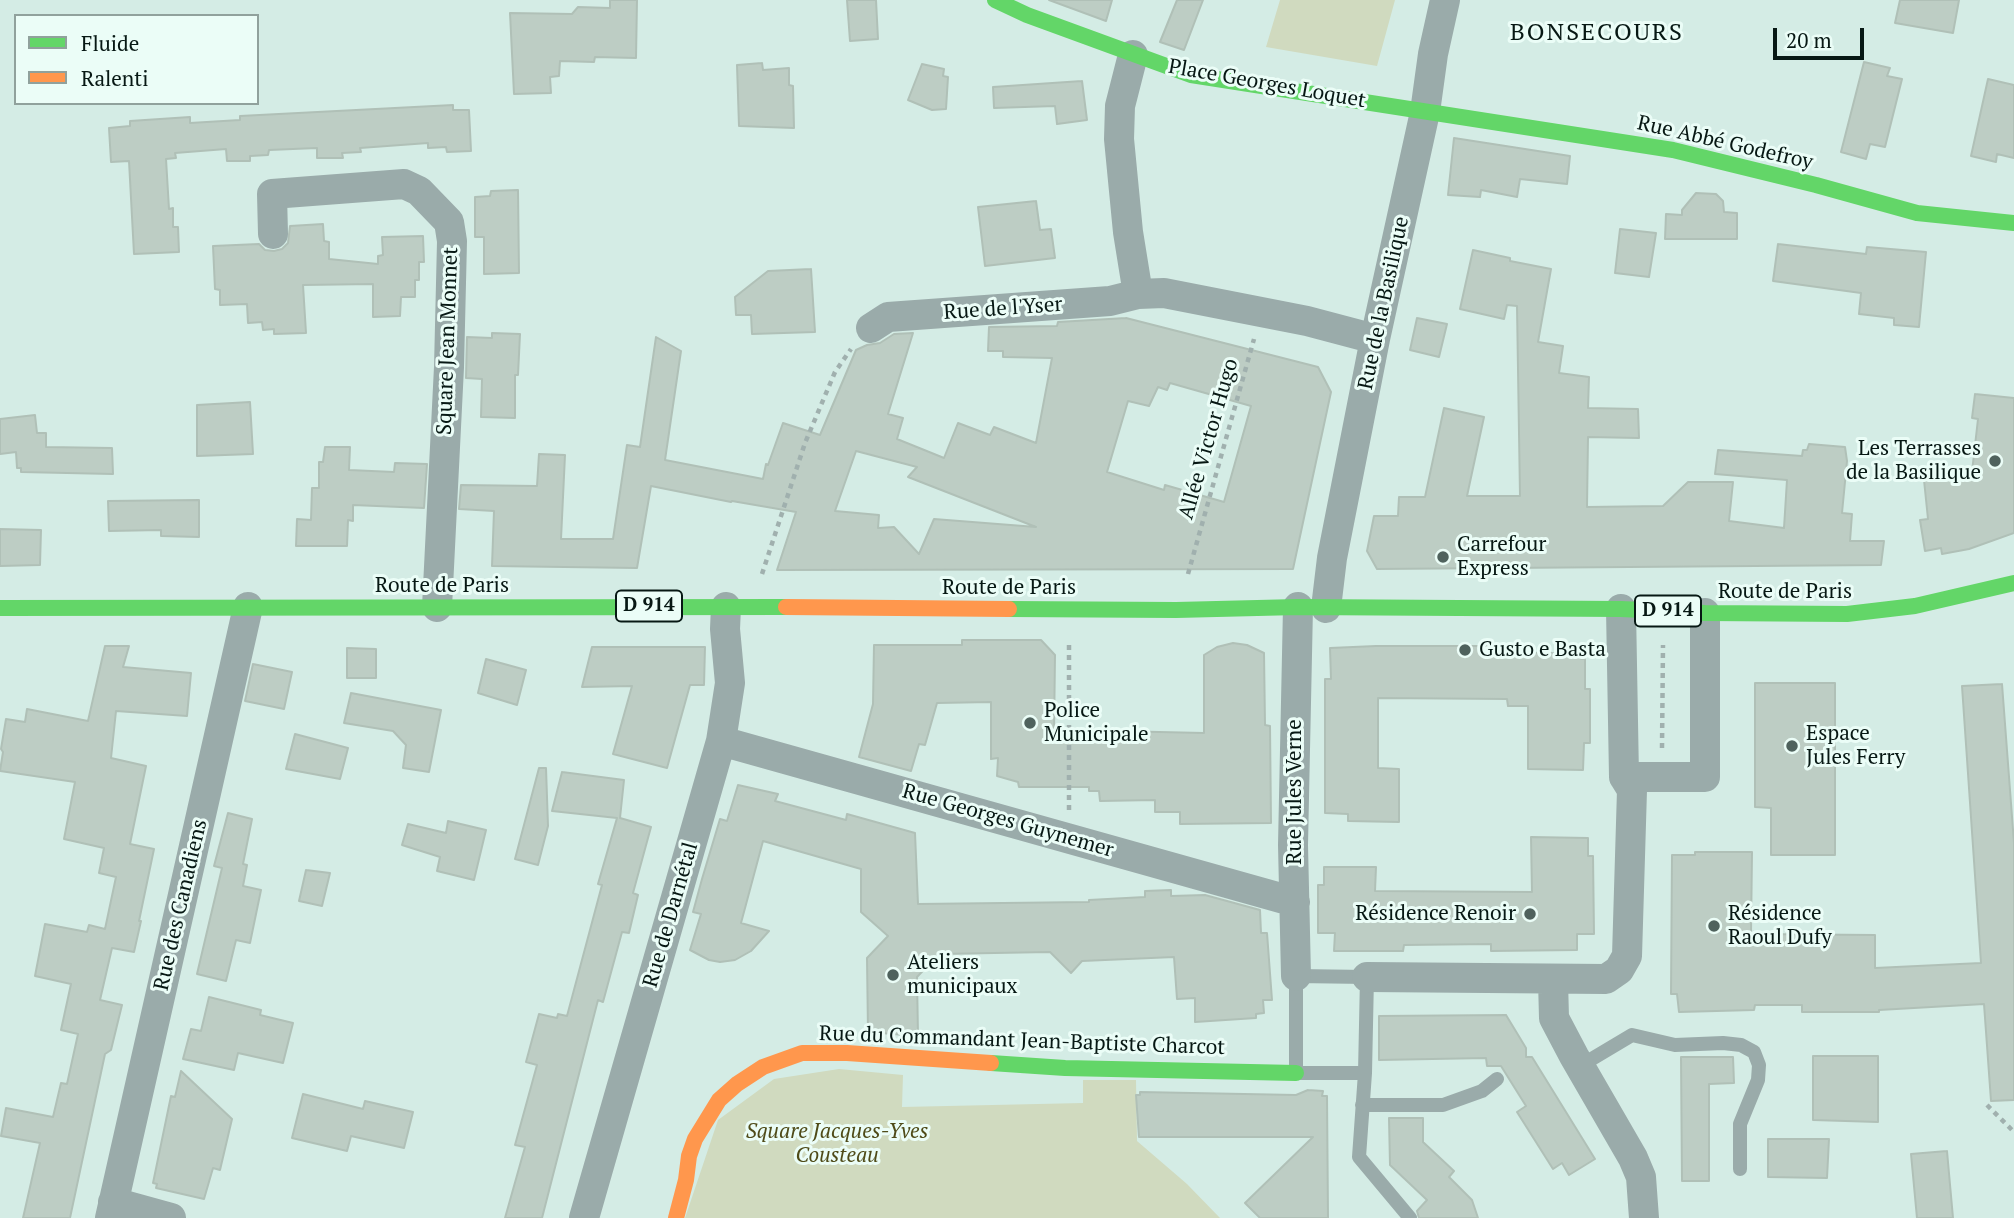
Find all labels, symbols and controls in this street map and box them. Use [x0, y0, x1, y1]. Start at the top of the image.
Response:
legend [14, 14, 259, 105]
scale bar [1776, 14, 1867, 58]
district label: BONSECOURS [1511, 19, 1683, 47]
text: 20 m [1786, 26, 1832, 54]
text: Fluide [81, 29, 139, 57]
street label: Place Georges Loquet [1166, 54, 1368, 114]
text: Ralenti [81, 64, 148, 92]
street label: Rue Abbé Godefroy [1635, 111, 1815, 175]
street label: Rue de la Basilique [1353, 214, 1415, 392]
street label: Square Jean Monnet [432, 247, 464, 435]
street label: Rue de l'Yser [943, 292, 1063, 326]
street label: Allée Victor Hugo [1174, 356, 1244, 522]
place label: Les Terrasses de la Basilique [1846, 436, 1981, 486]
marker: Les Terrasses de la Basilique [1987, 453, 2003, 469]
place label: Carrefour Express [1457, 532, 1546, 582]
marker: Carrefour Express [1435, 549, 1451, 565]
street label: Route de Paris [375, 573, 509, 599]
street label: Route de Paris [942, 575, 1076, 601]
street label: Route de Paris [1718, 579, 1852, 605]
road number: D 914 [616, 590, 682, 622]
road number: D 914 [1635, 596, 1701, 626]
place label: Gusto e Basta [1479, 637, 1606, 663]
marker: Gusto e Basta [1457, 642, 1473, 658]
place label: Police Municipale [1044, 698, 1149, 748]
marker: Police Municipale [1022, 715, 1038, 731]
street label: Rue Jules Verne [1282, 719, 1308, 865]
place label: Espace Jules Ferry [1806, 721, 1905, 771]
marker: Espace Jules Ferry [1784, 738, 1800, 754]
street label: Rue Georges Guynemer [900, 779, 1116, 863]
street label: Rue des Canadiens [149, 817, 213, 993]
street label: Rue de Darnétal [638, 840, 704, 990]
place label: Résidence Renoir [1355, 901, 1516, 927]
place label: Résidence Raoul Dufy [1728, 901, 1832, 951]
marker: Résidence Renoir [1522, 906, 1538, 922]
marker: Résidence Raoul Dufy [1706, 918, 1722, 934]
place label: Ateliers municipaux [907, 950, 1018, 1000]
marker: Ateliers municipaux [885, 967, 901, 983]
street label: Rue du Commandant Jean-Baptiste Charcot [819, 1021, 1225, 1061]
park label: Square Jacques-Yves Cousteau [746, 1119, 928, 1169]

